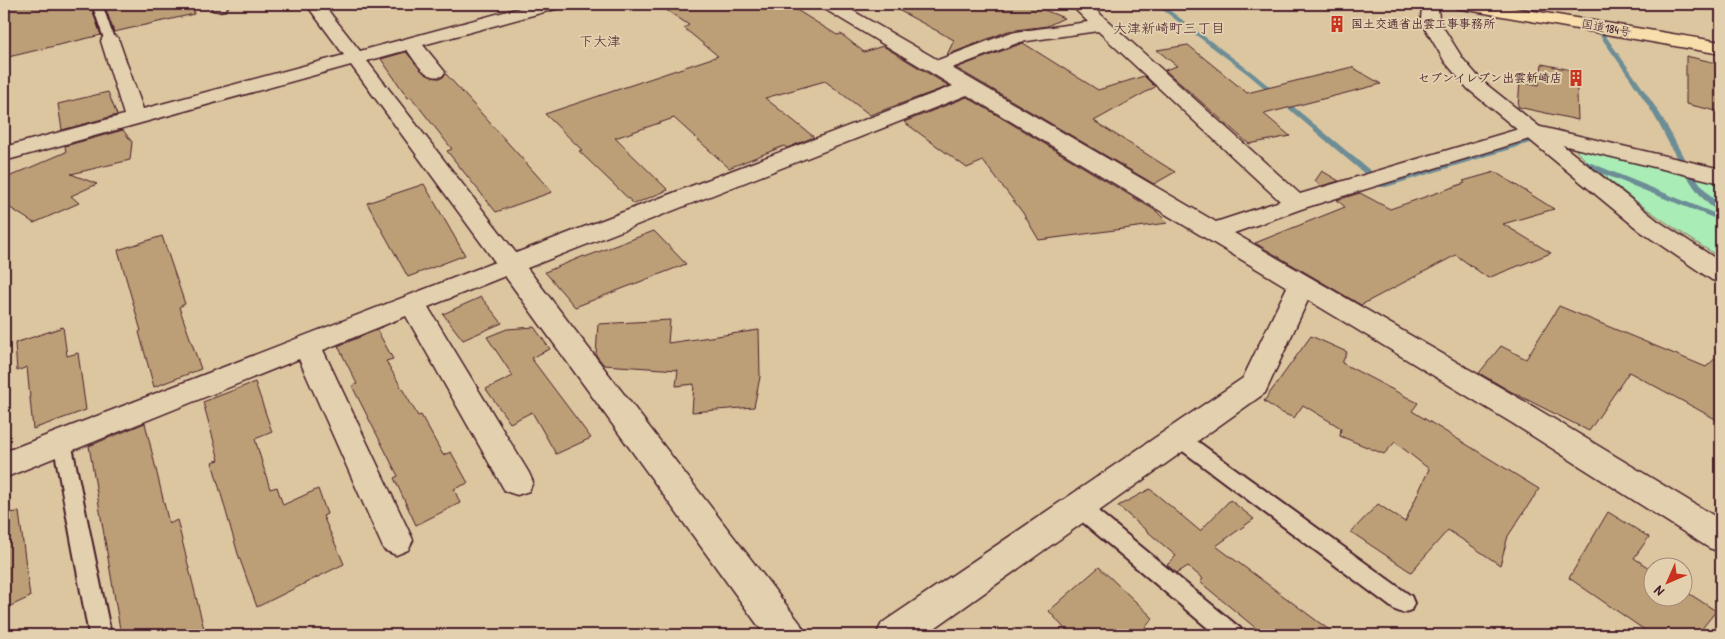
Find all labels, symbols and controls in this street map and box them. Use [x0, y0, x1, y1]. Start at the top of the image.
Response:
building icon: 国土交通省出雲工事事務所 [1327, 14, 1347, 34]
place label: 国土交通省出雲工事事務所 [1351, 15, 1496, 32]
street label: 国道184号 [1580, 15, 1632, 40]
district label: 大津新崎町三丁目 [1113, 18, 1225, 37]
district label: 下大津 [579, 31, 621, 50]
building icon: セブンイレブン出雲新崎店 [1566, 68, 1586, 88]
place label: セブンイレブン出雲新崎店 [1418, 69, 1562, 86]
north arrow [1642, 556, 1692, 606]
text: N [1649, 582, 1668, 601]

